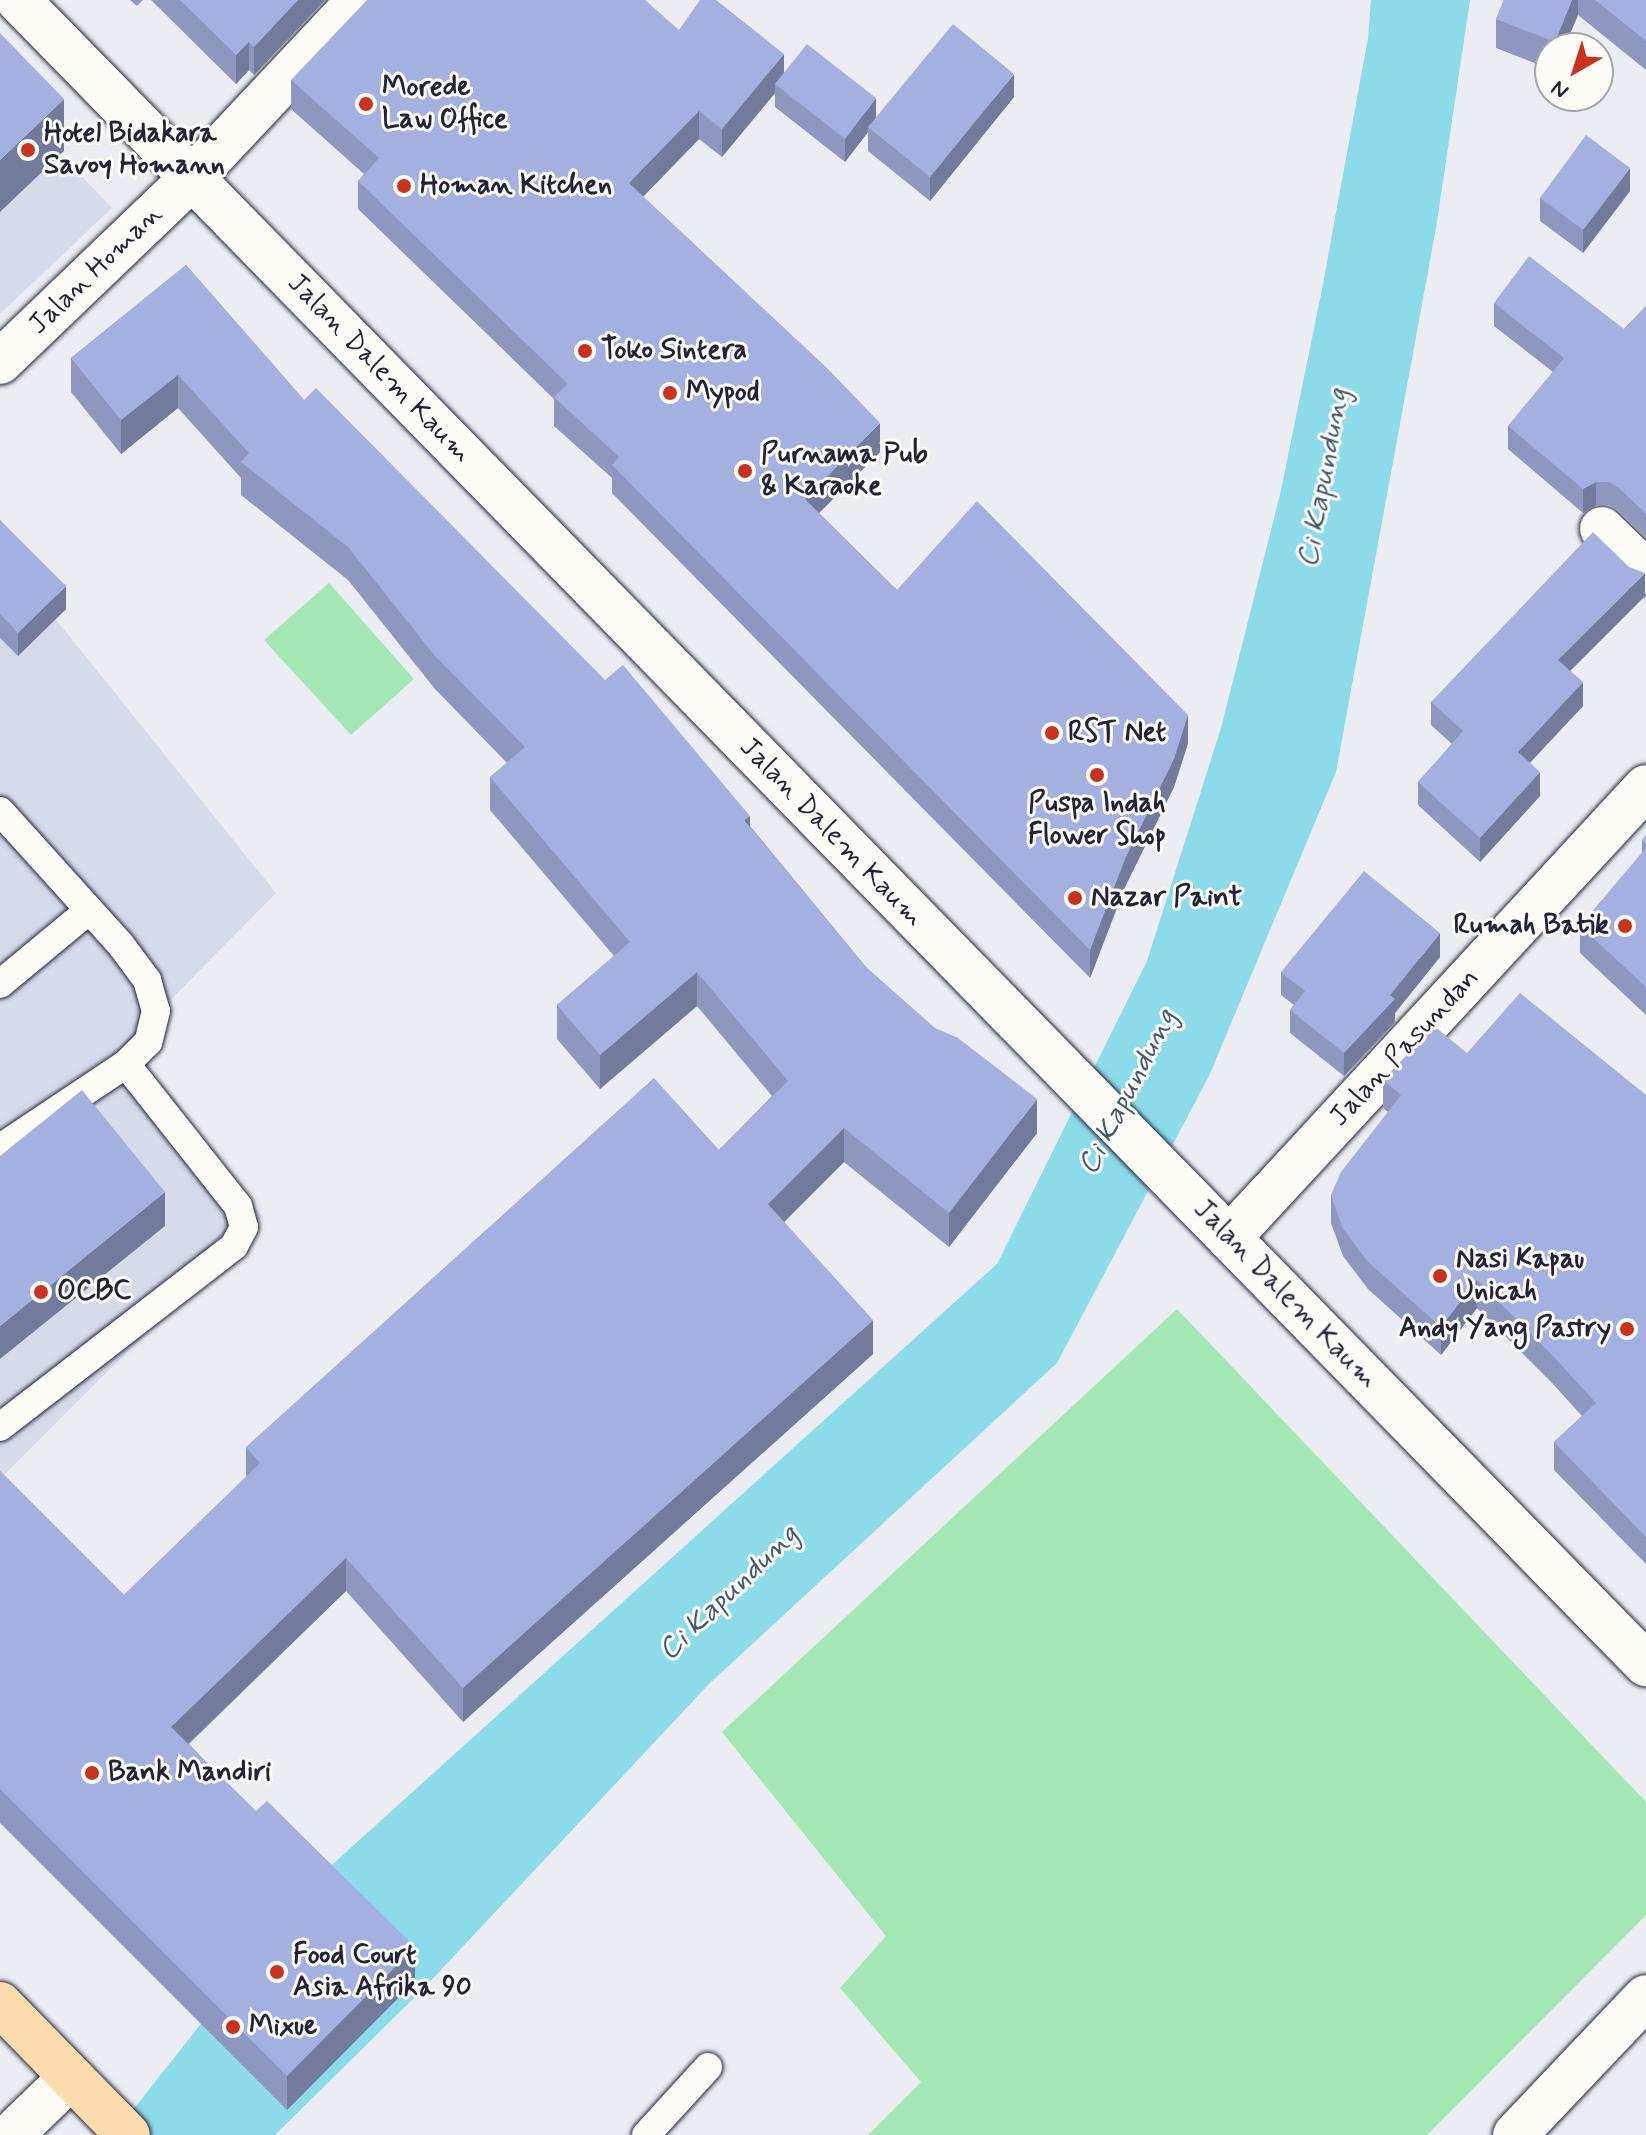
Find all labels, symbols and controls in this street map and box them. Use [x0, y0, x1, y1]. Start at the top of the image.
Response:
north arrow [1534, 32, 1614, 112]
place label: Morede Law Office [382, 71, 509, 137]
text: N [1546, 74, 1575, 105]
marker: Morede Law Office [357, 95, 375, 113]
place label: Hotel Bidakara Savoy Homann [44, 117, 225, 183]
marker: Hotel Bidakara Savoy Homann [19, 141, 37, 159]
place label: Homan Kitchen [420, 169, 612, 203]
marker: Homan Kitchen [395, 177, 413, 195]
street label: Jalan Homan [22, 198, 170, 342]
street label: Jalan Dalem Kaum [282, 270, 476, 468]
place label: Toko Sintera [601, 334, 751, 368]
marker: Toko Sintera [576, 342, 594, 360]
place label: Mypod [686, 376, 760, 410]
marker: Mypod [661, 384, 679, 402]
water label: Ci Kapundung [1290, 385, 1358, 571]
place label: Purnama Pub & Karaoke [761, 438, 930, 504]
marker: Purnama Pub & Karaoke [736, 462, 754, 480]
place label: RST Net [1068, 716, 1166, 750]
marker: RST Net [1043, 724, 1061, 742]
street label: Jalan Dalem Kaum [734, 734, 928, 932]
marker: Puspa Indah Flower Shop [1088, 766, 1106, 784]
place label: Puspa Indah Flower Shop [1026, 787, 1168, 853]
place label: Nazar Paint [1091, 881, 1239, 915]
marker: Nazar Paint [1066, 889, 1084, 907]
place label: Rumah Batik [1456, 909, 1609, 943]
marker: Rumah Batik [1616, 917, 1634, 935]
street label: Jalan Pasundan [1324, 963, 1486, 1133]
water label: Ci Kapundung [1070, 1002, 1186, 1182]
street label: Jalan Dalem Kaum [1188, 1196, 1382, 1394]
place label: Nasi Kapau Unicah [1456, 1243, 1590, 1309]
marker: Nasi Kapau Unicah [1431, 1267, 1449, 1285]
place label: OCBC [57, 1275, 131, 1309]
marker: OCBC [32, 1283, 50, 1301]
place label: Andy Yang Pastry [1399, 1312, 1611, 1346]
marker: Andy Yang Pastry [1618, 1320, 1636, 1338]
water label: Ci Kapundung [651, 1517, 807, 1669]
place label: Bank Mandiri [108, 1756, 271, 1790]
marker: Bank Mandiri [83, 1764, 101, 1782]
place label: Food Court Asia Afrika 90 [293, 1939, 472, 2005]
marker: Food Court Asia Afrika 90 [268, 1963, 286, 1981]
place label: Mixue [249, 2010, 317, 2044]
marker: Mixue [224, 2018, 242, 2036]

